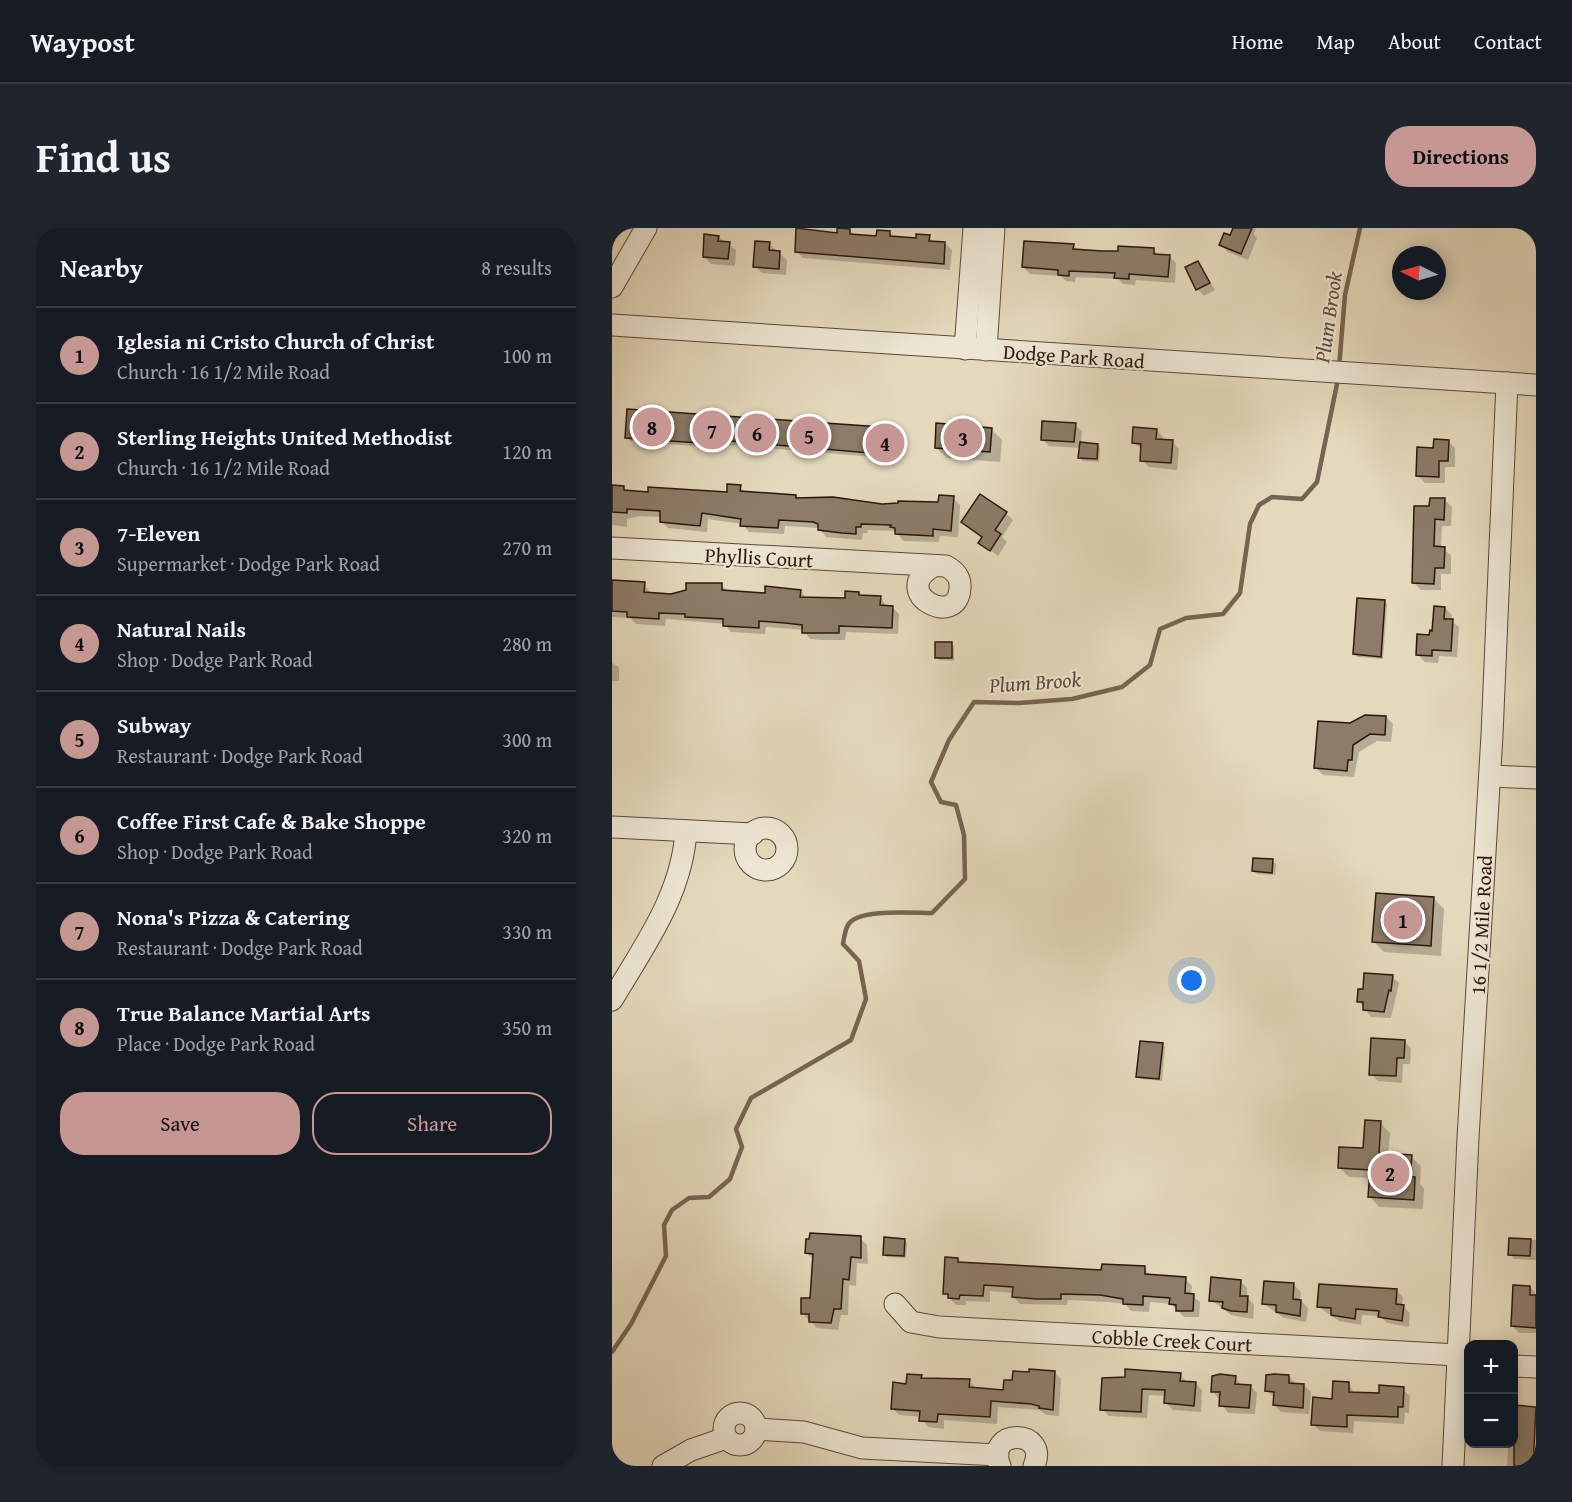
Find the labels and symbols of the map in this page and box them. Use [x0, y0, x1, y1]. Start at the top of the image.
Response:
north arrow [1392, 246, 1446, 300]
water label: Plum Brook [1306, 269, 1350, 366]
street label: Dodge Park Road [1002, 337, 1146, 375]
pin: 8 [632, 404, 672, 450]
pin: 7 [692, 408, 732, 452]
pin: 6 [738, 410, 776, 456]
pin: 5 [790, 414, 828, 458]
pin: 3 [944, 416, 982, 460]
pin: 4 [866, 420, 904, 466]
street label: Phyllis Court [704, 540, 814, 574]
water label: Plum Brook [987, 663, 1082, 701]
street label: 16 1/2 Mile Road [1463, 854, 1499, 996]
pin: 1 [1384, 898, 1422, 942]
your location [1177, 966, 1206, 995]
pin: 2 [1370, 1150, 1410, 1196]
street label: Cobble Creek Court [1091, 1321, 1253, 1359]

